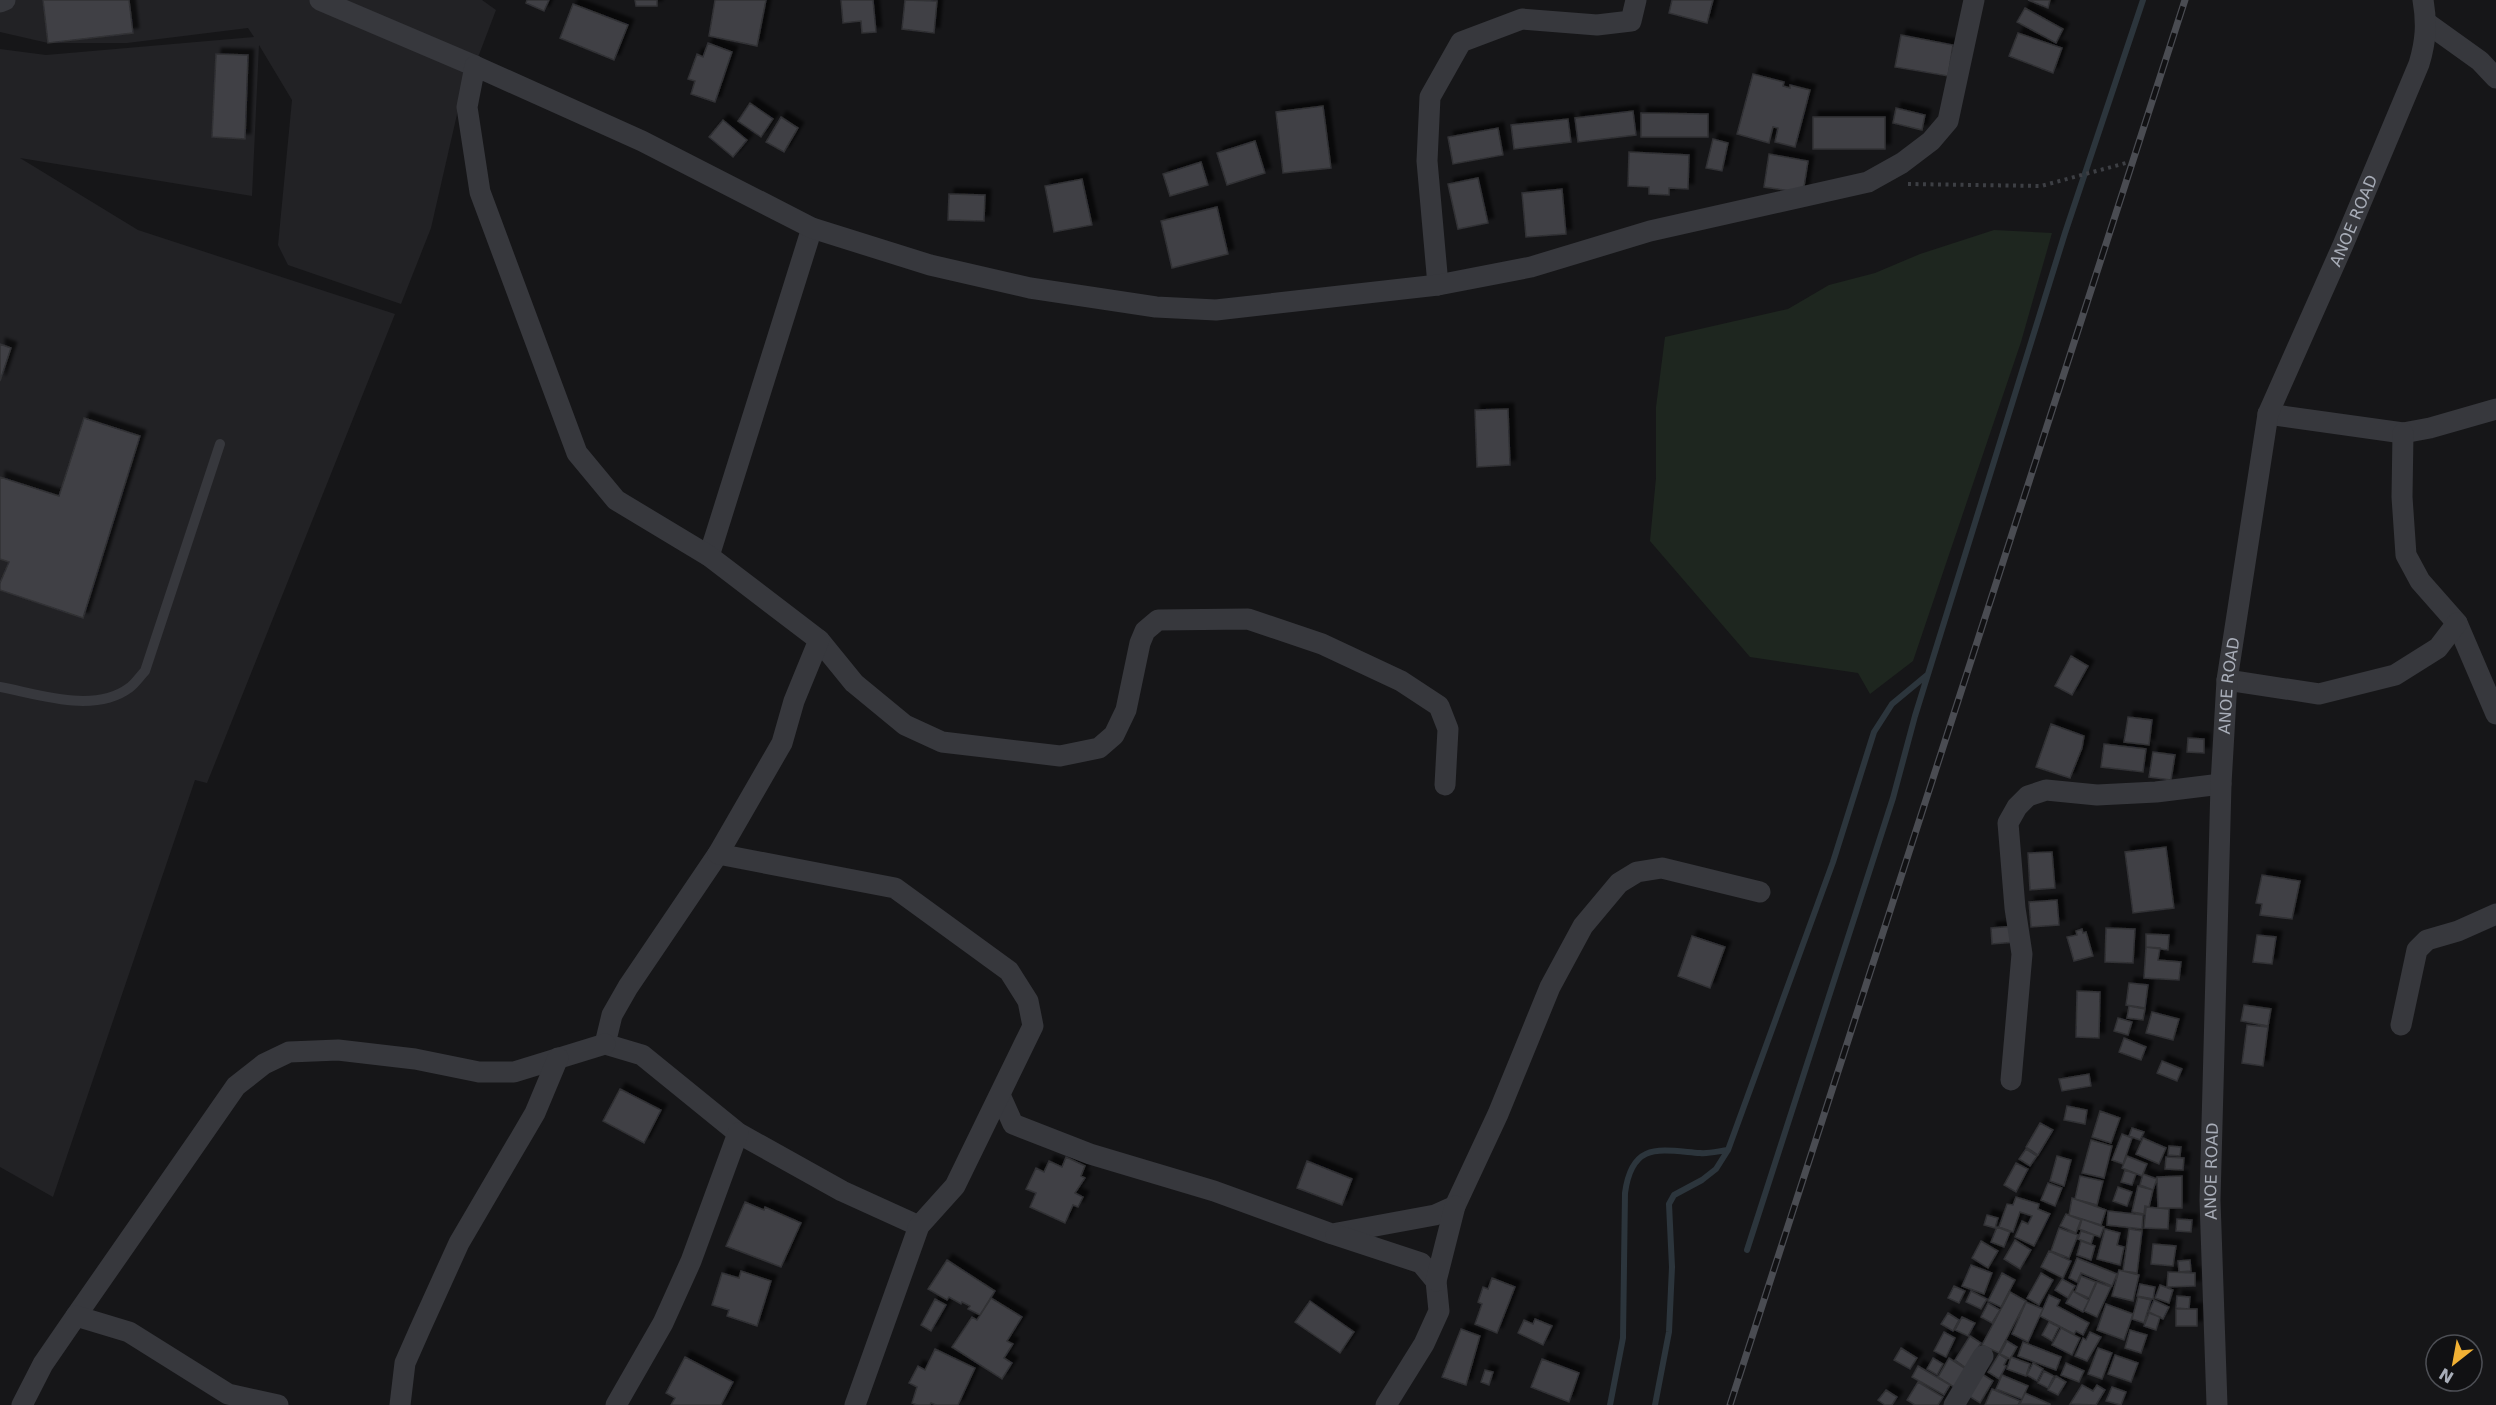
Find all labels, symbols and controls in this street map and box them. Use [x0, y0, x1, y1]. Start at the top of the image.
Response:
street label: ANOE ROAD [2325, 172, 2381, 269]
street label: ANOE ROAD [2214, 636, 2243, 735]
street label: ANOE ROAD [2200, 1122, 2222, 1220]
north arrow [2424, 1333, 2484, 1393]
text: N [2436, 1364, 2457, 1387]

